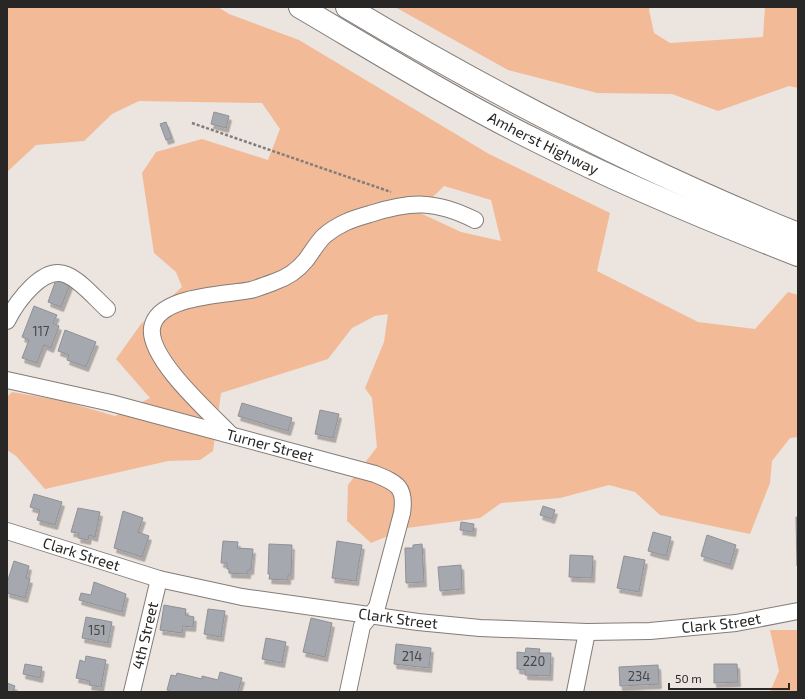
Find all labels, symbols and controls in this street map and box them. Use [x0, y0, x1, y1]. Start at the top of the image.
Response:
street label: Amherst Highway [485, 107, 602, 178]
house number: 117 [32, 323, 50, 339]
street label: Turner Street [225, 424, 316, 465]
street label: Clark Street [41, 533, 123, 574]
street label: 4th Street [128, 600, 161, 671]
street label: Clark Street [357, 604, 439, 632]
street label: Clark Street [681, 608, 762, 636]
house number: 151 [88, 622, 106, 638]
house number: 214 [402, 648, 422, 664]
house number: 220 [523, 653, 545, 669]
scale bar [669, 665, 789, 691]
house number: 234 [628, 668, 650, 684]
text: 50 m [675, 671, 702, 685]

